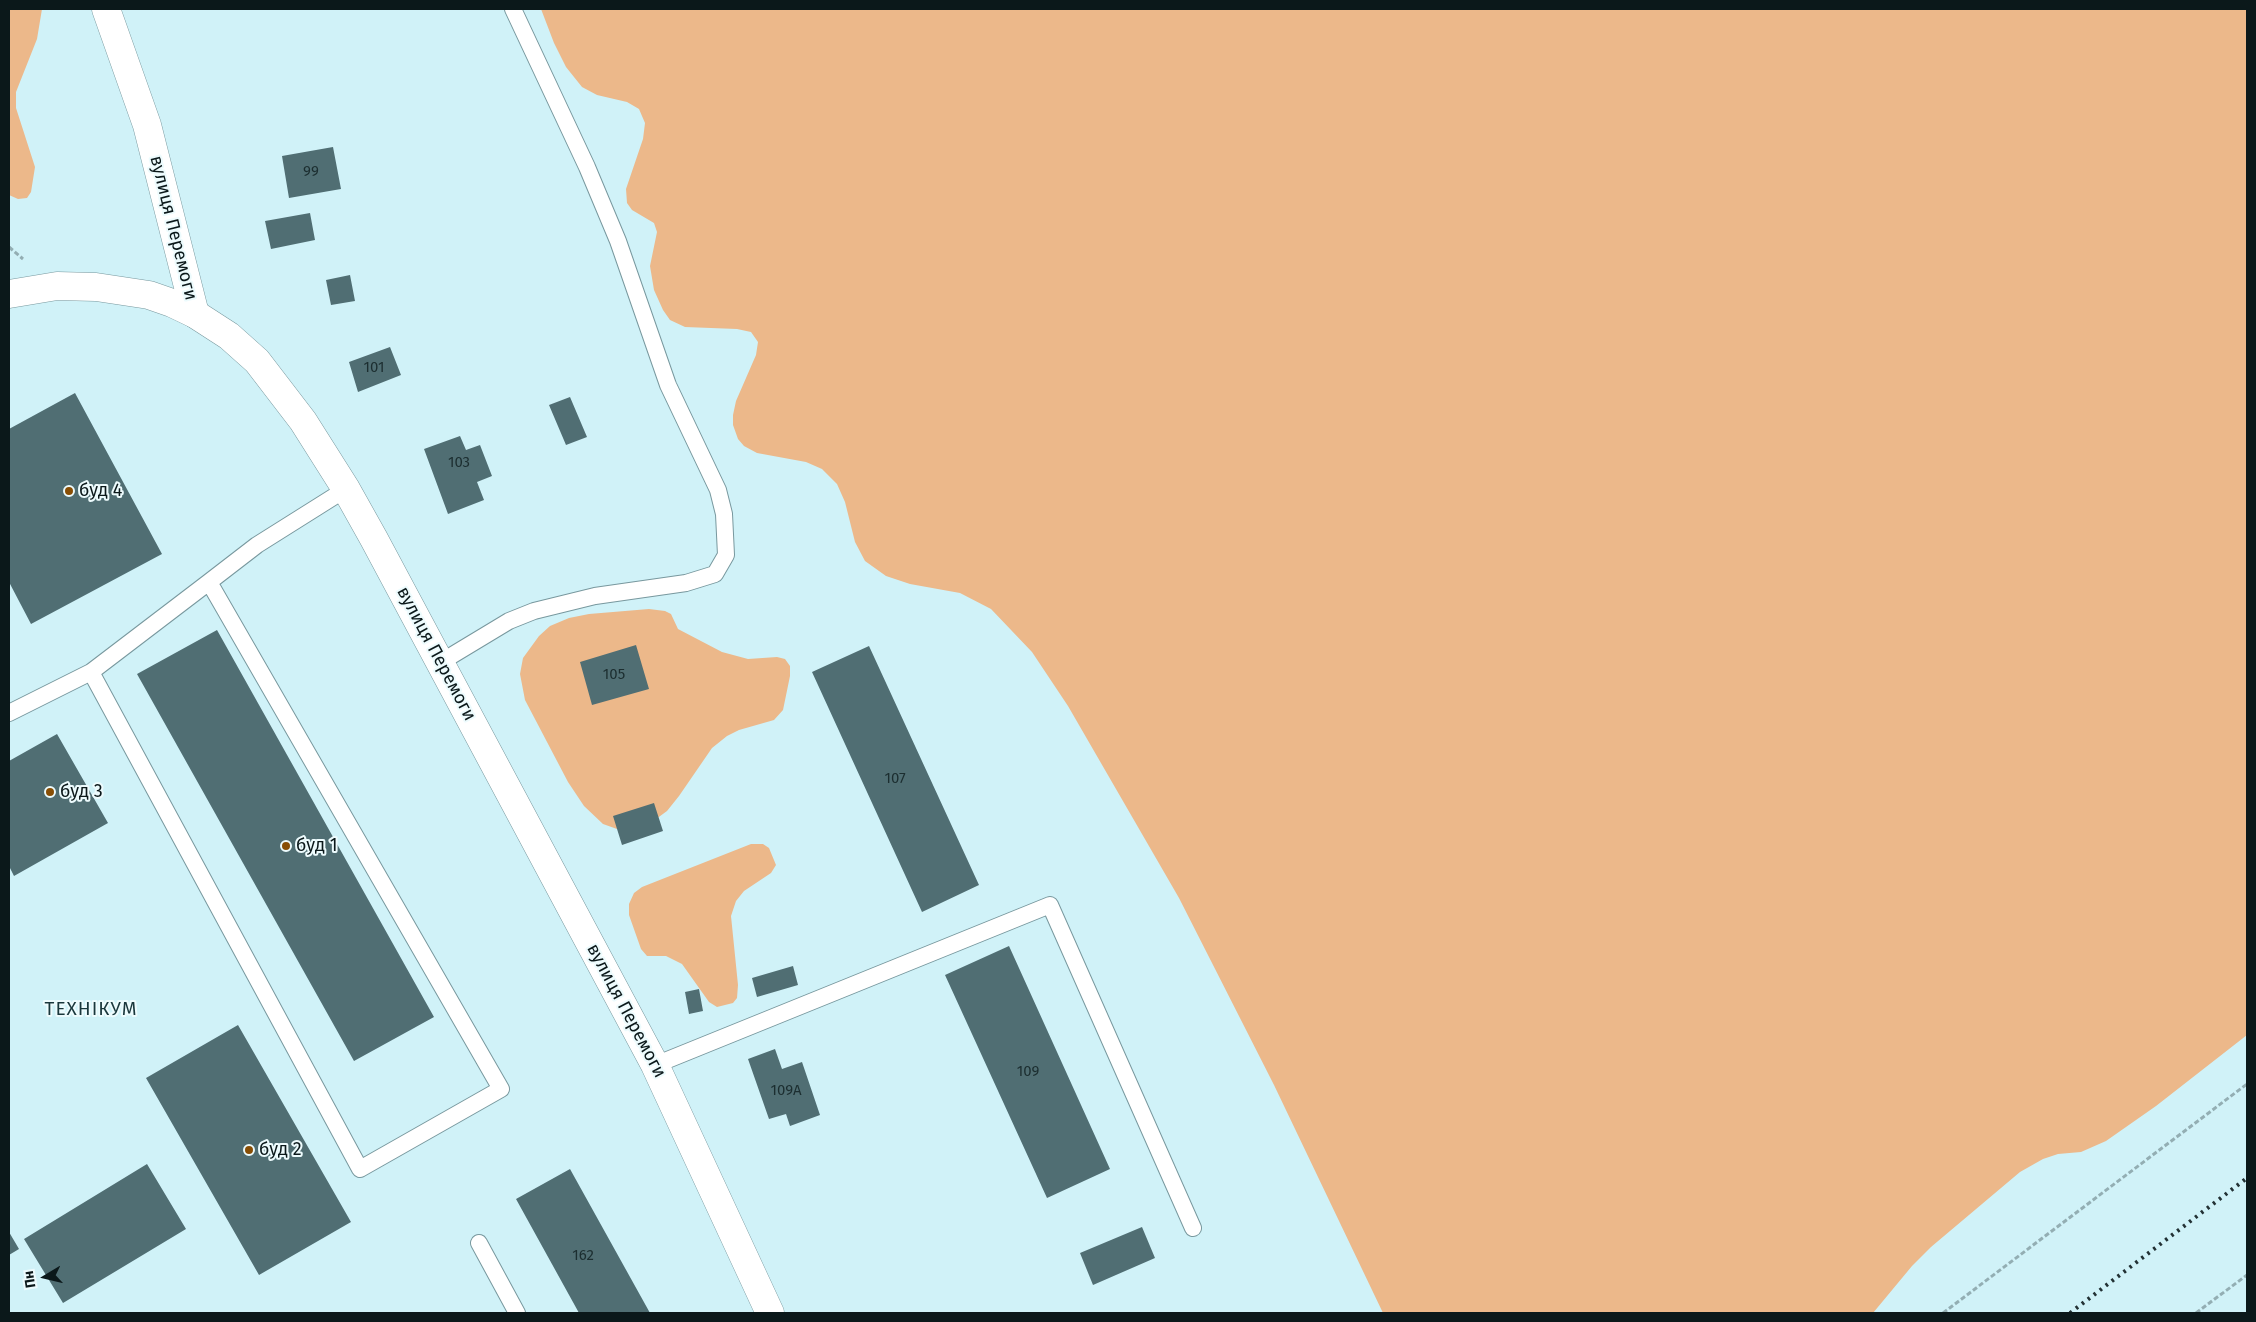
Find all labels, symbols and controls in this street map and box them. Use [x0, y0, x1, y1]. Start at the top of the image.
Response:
street label: вулиця Перемоги [145, 153, 201, 303]
house number: 99 [303, 163, 319, 181]
house number: 101 [364, 359, 384, 377]
house number: 103 [448, 454, 470, 472]
place label: буд 4 [79, 480, 122, 502]
marker: буд 4 [63, 485, 75, 497]
street label: вулиця Перемоги [392, 583, 480, 725]
house number: 105 [603, 666, 625, 684]
house number: 107 [884, 770, 906, 788]
place label: буд 3 [60, 781, 103, 803]
marker: буд 3 [44, 786, 56, 798]
place label: буд 1 [296, 835, 338, 857]
marker: буд 1 [280, 840, 292, 852]
street label: вулиця Перемоги [582, 940, 670, 1082]
district label: ТЕХНІКУМ [44, 999, 138, 1021]
house number: 109 [1017, 1063, 1039, 1081]
house number: 109А [770, 1082, 802, 1100]
place label: буд 2 [259, 1139, 302, 1161]
marker: буд 2 [243, 1144, 255, 1156]
house number: 162 [572, 1247, 594, 1265]
north arrow [20, 1252, 70, 1302]
text: Пн [20, 1269, 39, 1289]

